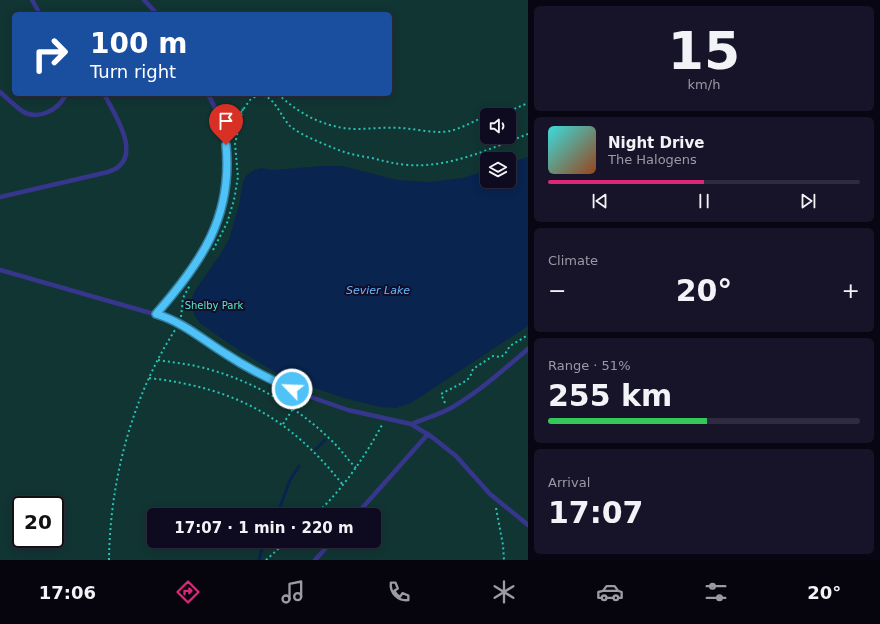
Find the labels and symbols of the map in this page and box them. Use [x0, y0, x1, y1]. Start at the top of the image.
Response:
pin [209, 104, 243, 145]
water label: Sevier Lake [346, 284, 410, 297]
park label: Shelby Park [185, 300, 244, 311]
position arrow [271, 368, 313, 410]
speed limit sign: 20 [12, 496, 64, 548]

